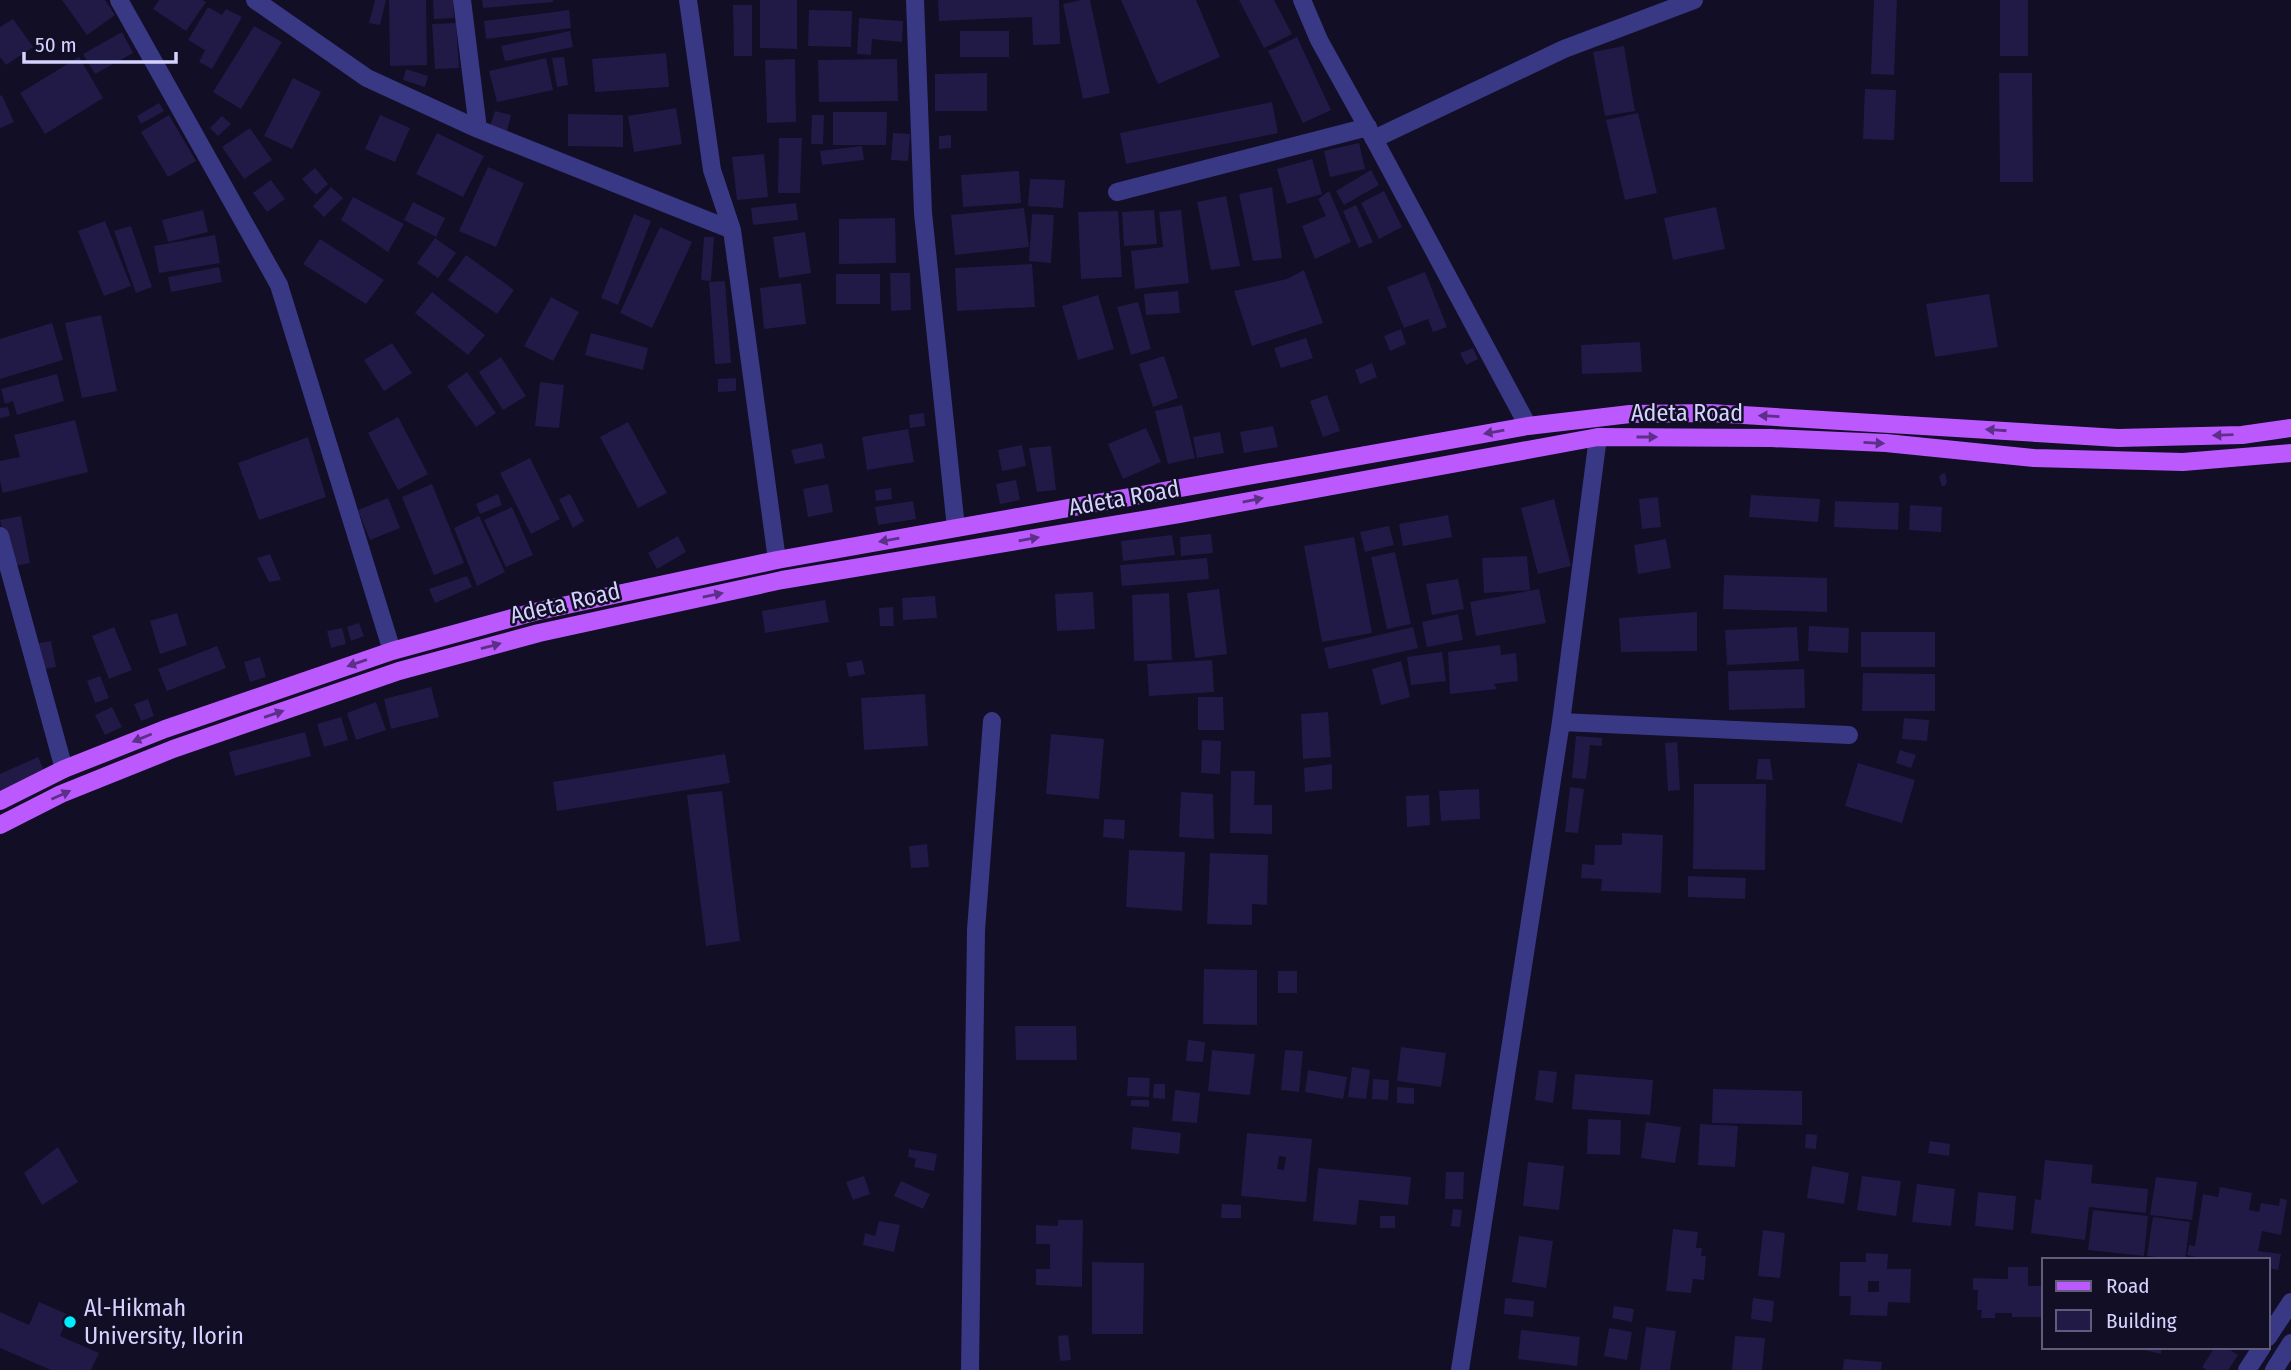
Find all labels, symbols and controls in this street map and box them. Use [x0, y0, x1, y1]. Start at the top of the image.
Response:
scale bar [24, 21, 177, 65]
text: 50 m [35, 32, 77, 58]
street label: Adeta Road [1631, 399, 1743, 427]
one-way arrow [1758, 410, 1780, 421]
one-way arrow [1985, 424, 2007, 435]
one-way arrow [1483, 427, 1505, 438]
one-way arrow [2212, 430, 2234, 441]
one-way arrow [1636, 431, 1658, 443]
one-way arrow [1863, 438, 1885, 449]
street label: Adeta Road [1066, 474, 1182, 522]
one-way arrow [1242, 494, 1264, 505]
one-way arrow [1018, 533, 1040, 544]
one-way arrow [877, 535, 899, 546]
street label: Adeta Road [507, 577, 623, 629]
one-way arrow [702, 590, 724, 601]
one-way arrow [480, 640, 502, 651]
one-way arrow [347, 658, 368, 669]
one-way arrow [264, 708, 285, 719]
one-way arrow [132, 733, 153, 744]
one-way arrow [51, 789, 71, 801]
legend [2042, 1258, 2270, 1349]
text: Road [2106, 1273, 2150, 1299]
place label: Al-Hikmah University, Ilorin [84, 1294, 244, 1350]
text: Building [2106, 1308, 2177, 1334]
marker: Al-Hikmah University, Ilorin [62, 1314, 78, 1330]

